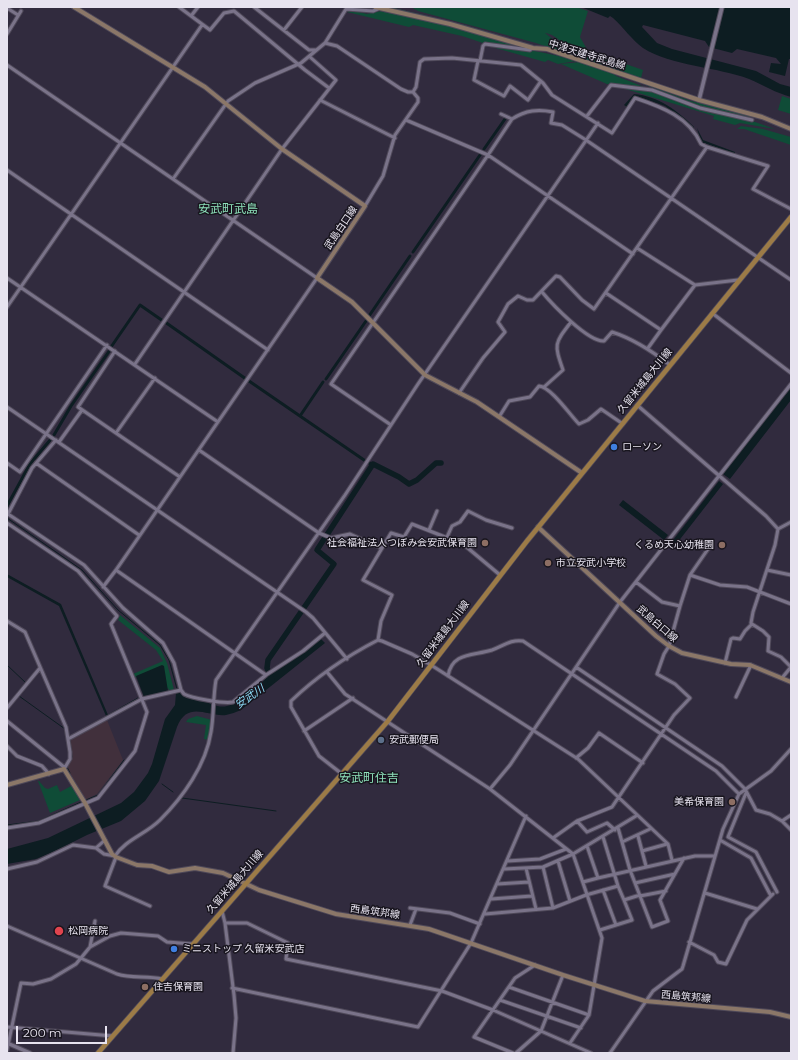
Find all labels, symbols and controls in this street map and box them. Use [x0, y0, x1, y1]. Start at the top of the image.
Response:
street label: 中津天建寺武島線 [547, 38, 627, 72]
district label: 安武町武島 [198, 202, 258, 216]
street label: 武島白口線 [322, 204, 360, 252]
street label: 久留米城島大川線 [615, 346, 675, 416]
place label: ローソン [622, 441, 662, 453]
marker: ローソン [609, 442, 619, 452]
place label: 社会福祉法人つぼみ会安武保育園 [327, 537, 477, 549]
marker: 社会福祉法人つぼみ会安武保育園 [480, 538, 490, 548]
place label: くるめ天心幼稚園 [634, 539, 714, 551]
marker: くるめ天心幼稚園 [717, 540, 727, 550]
place label: 市立安武小学校 [556, 557, 626, 569]
marker: 市立安武小学校 [543, 558, 553, 568]
street label: 久留米城島大川線 [414, 598, 472, 670]
street label: 武島白口線 [634, 603, 680, 645]
water label: 安武川 [233, 682, 267, 712]
place label: 安武郵便局 [389, 734, 439, 746]
marker: 安武郵便局 [376, 735, 386, 745]
district label: 安武町住吉 [339, 771, 399, 785]
place label: 美希保育園 [674, 796, 724, 808]
marker: 美希保育園 [727, 797, 737, 807]
street label: 久留米城島大川線 [204, 848, 266, 916]
street label: 西島筑邦線 [349, 903, 401, 921]
marker: 松岡病院 [53, 925, 65, 937]
place label: 松岡病院 [68, 925, 108, 937]
place label: ミニストップ 久留米安武店 [182, 943, 305, 955]
marker: ミニストップ 久留米安武店 [169, 944, 179, 954]
place label: 住吉保育園 [153, 981, 203, 993]
marker: 住吉保育園 [140, 982, 150, 992]
street label: 西島筑邦線 [661, 989, 711, 1005]
scale bar [18, 1018, 109, 1044]
text: 200 m [23, 1025, 62, 1040]

